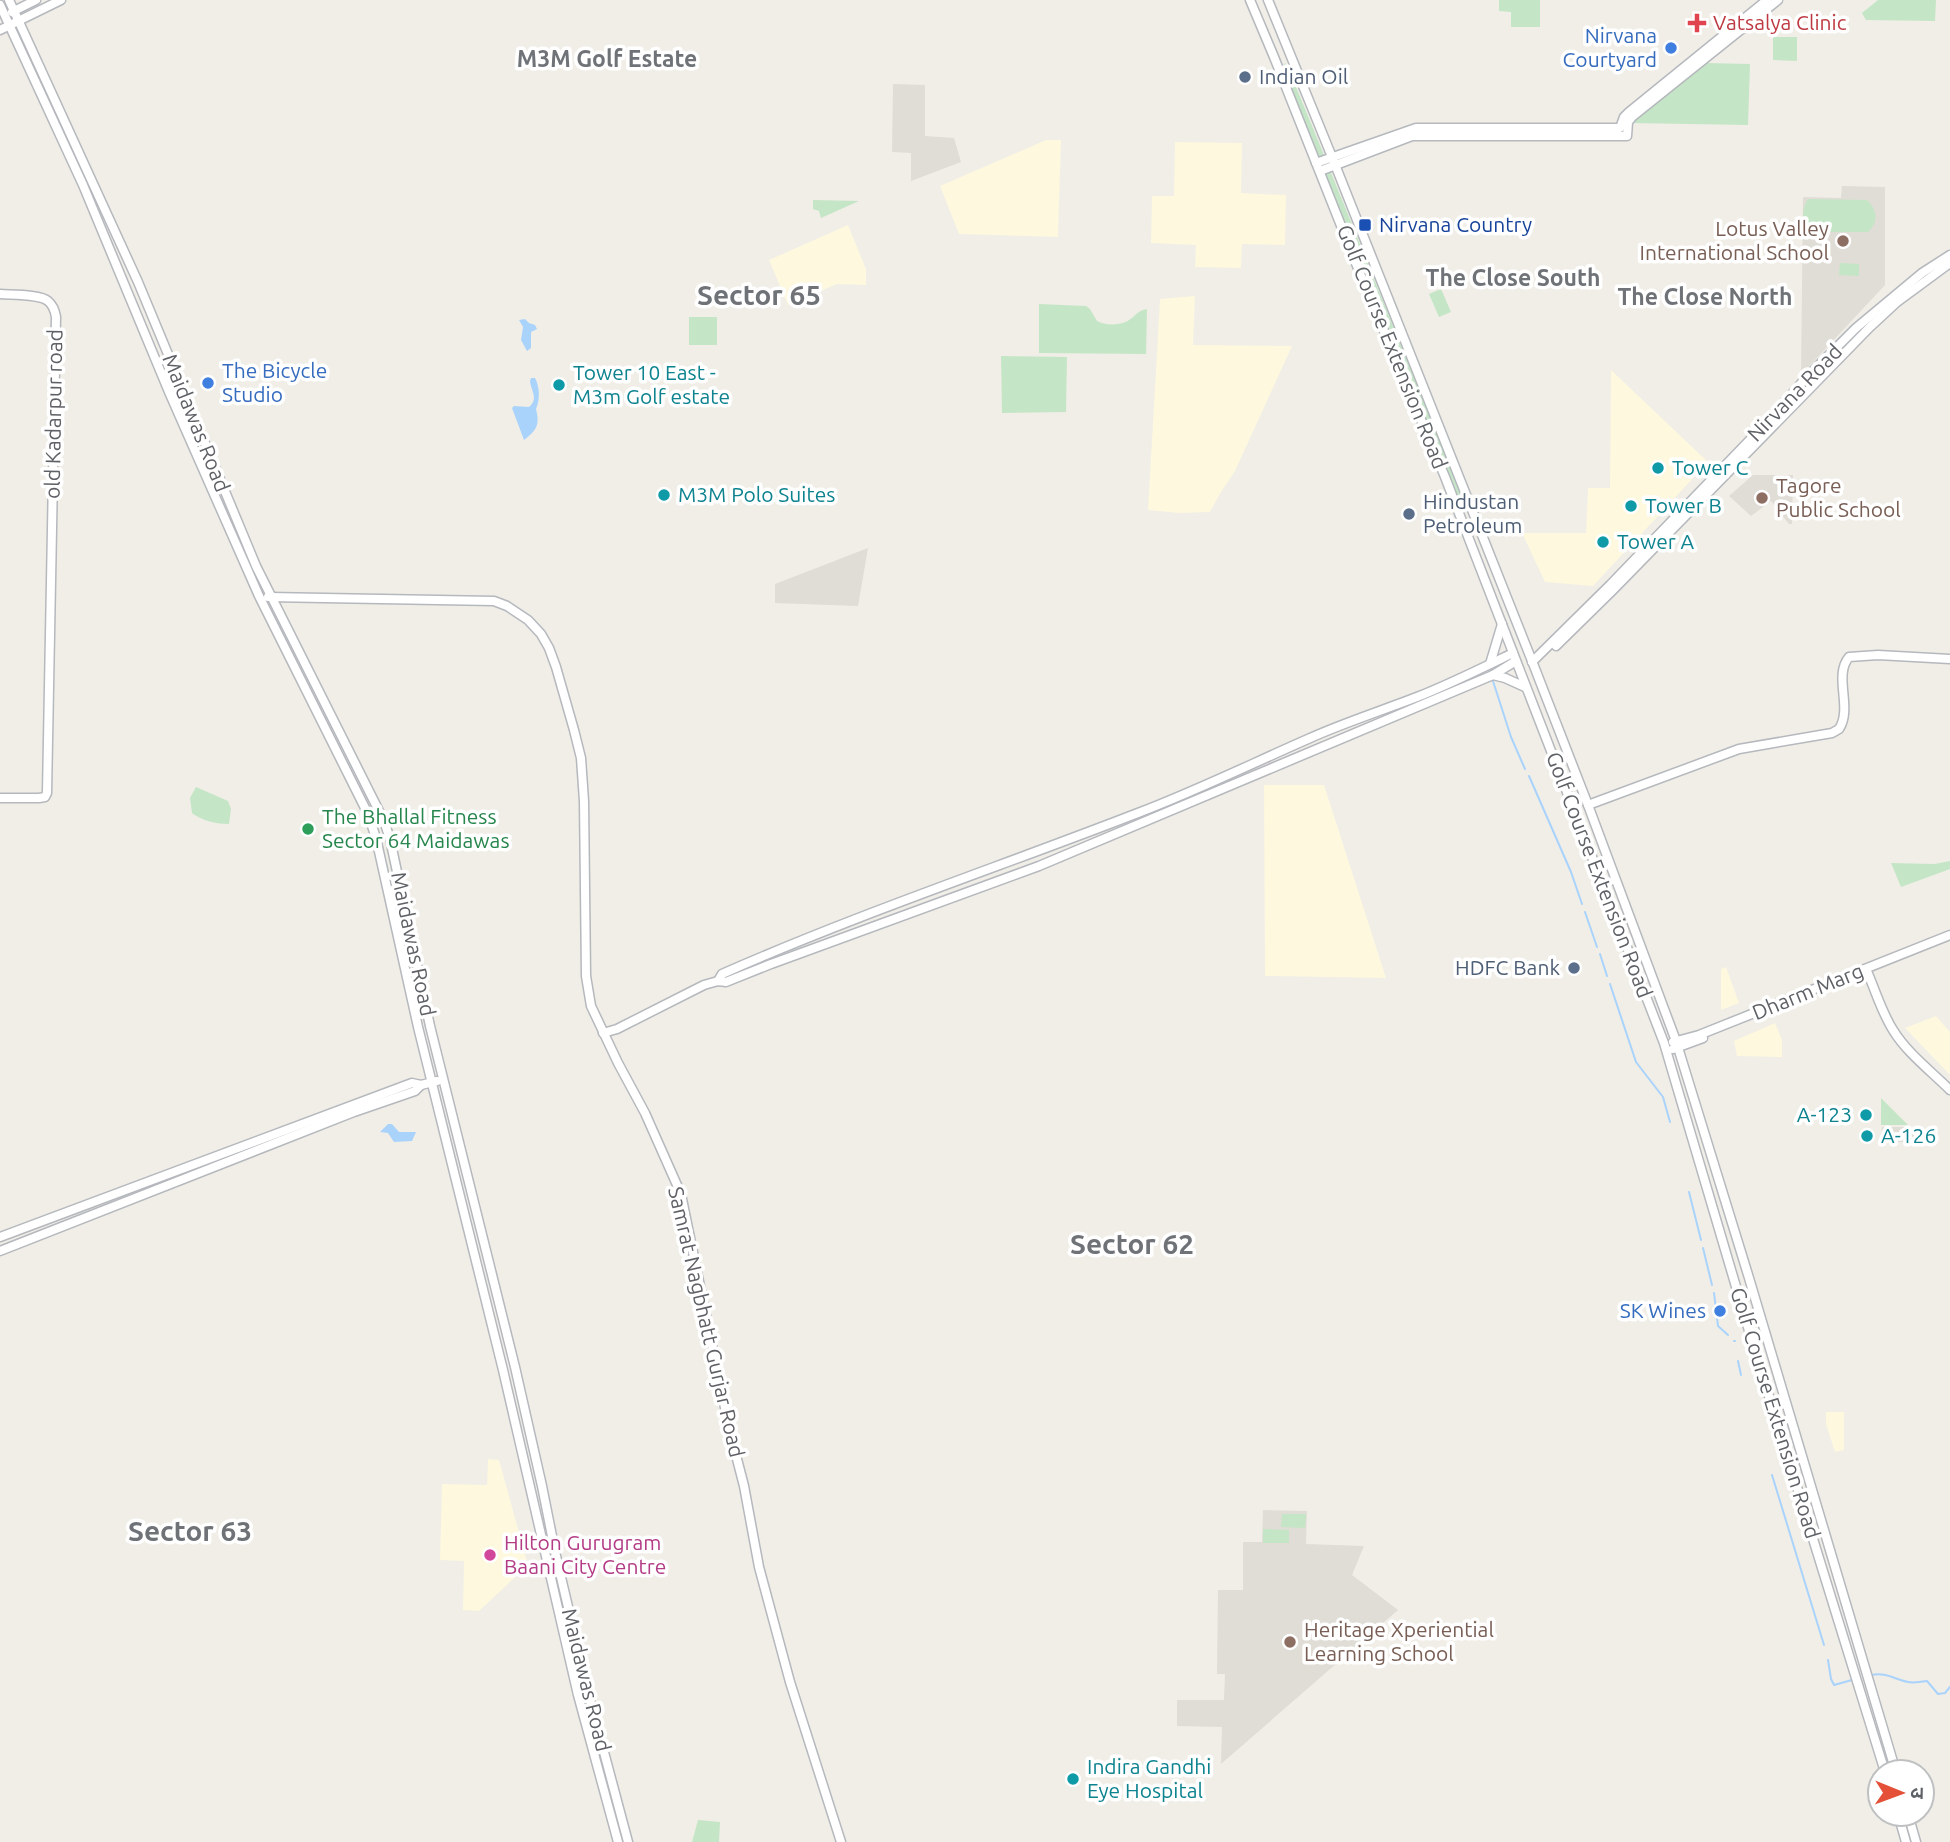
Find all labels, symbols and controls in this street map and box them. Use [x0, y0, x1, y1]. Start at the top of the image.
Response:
place label: Vatsalya Clinic [1713, 10, 1847, 34]
marker: Vatsalya Clinic [1687, 13, 1707, 33]
place label: Nirvana Courtyard [1563, 23, 1657, 71]
marker: Nirvana Courtyard [1663, 40, 1679, 56]
district label: M3M Golf Estate [517, 46, 697, 71]
place label: Indian Oil [1259, 64, 1348, 88]
marker: Indian Oil [1237, 69, 1253, 85]
place label: Nirvana Country [1379, 212, 1532, 236]
place label: Lotus Valley International School [1640, 216, 1829, 264]
marker: Nirvana Country [1357, 217, 1373, 233]
street label: Golf Course Extension Road [1333, 221, 1453, 472]
marker: Lotus Valley International School [1835, 233, 1851, 249]
district label: The Close South [1426, 265, 1600, 290]
district label: Sector 65 [697, 279, 821, 310]
district label: The Close North [1618, 284, 1792, 309]
street label: old Kadarpur road [40, 329, 66, 499]
street label: Nirvana Road [1742, 339, 1847, 446]
street label: Maidawas Road [158, 350, 236, 495]
place label: The Bicycle Studio [222, 358, 327, 406]
place label: Tower 10 East - M3m Golf estate [573, 360, 730, 408]
marker: The Bicycle Studio [200, 375, 216, 391]
marker: Tower 10 East - M3m Golf estate [551, 377, 567, 393]
place label: Tower C [1672, 455, 1749, 479]
marker: Tower C [1650, 460, 1666, 476]
place label: Tagore Public School [1776, 473, 1901, 521]
place label: M3M Polo Suites [678, 482, 835, 506]
marker: M3M Polo Suites [656, 487, 672, 503]
place label: Hindustan Petroleum [1423, 489, 1522, 537]
marker: Tagore Public School [1754, 490, 1770, 506]
place label: Tower B [1645, 493, 1722, 517]
marker: Tower B [1623, 498, 1639, 514]
marker: Hindustan Petroleum [1401, 506, 1417, 522]
place label: Tower A [1617, 529, 1695, 553]
marker: Tower A [1595, 534, 1611, 550]
street label: Golf Course Extension Road [1542, 748, 1658, 1001]
place label: The Bhallal Fitness Sector 64 Maidawas [322, 804, 510, 852]
marker: The Bhallal Fitness Sector 64 Maidawas [300, 821, 316, 837]
street label: Maidawas Road [387, 870, 441, 1018]
place label: HDFC Bank [1455, 955, 1560, 979]
street label: Dharm Marg [1749, 958, 1867, 1024]
marker: HDFC Bank [1566, 960, 1582, 976]
place label: A-123 [1797, 1102, 1852, 1126]
marker: A-123 [1858, 1107, 1874, 1123]
place label: A-126 [1881, 1123, 1936, 1147]
marker: A-126 [1859, 1128, 1875, 1144]
street label: Samrat Nagbhatt Gurjar Road [664, 1184, 750, 1459]
district label: Sector 62 [1070, 1228, 1194, 1259]
street label: Golf Course Extension Road [1726, 1284, 1826, 1541]
place label: SK Wines [1620, 1298, 1706, 1322]
marker: SK Wines [1712, 1303, 1728, 1319]
district label: Sector 63 [128, 1515, 252, 1546]
place label: Hilton Gurugram Baani City Centre [504, 1530, 666, 1578]
marker: Hilton Gurugram Baani City Centre [482, 1547, 498, 1563]
street label: Maidawas Road [558, 1606, 616, 1754]
place label: Heritage Xperiential Learning School [1304, 1617, 1494, 1665]
marker: Heritage Xperiential Learning School [1282, 1634, 1298, 1650]
place label: Indira Gandhi Eye Hospital [1087, 1754, 1211, 1802]
north arrow [1866, 1758, 1936, 1828]
marker: Indira Gandhi Eye Hospital [1065, 1771, 1081, 1787]
text: उ [1907, 1788, 1929, 1800]

